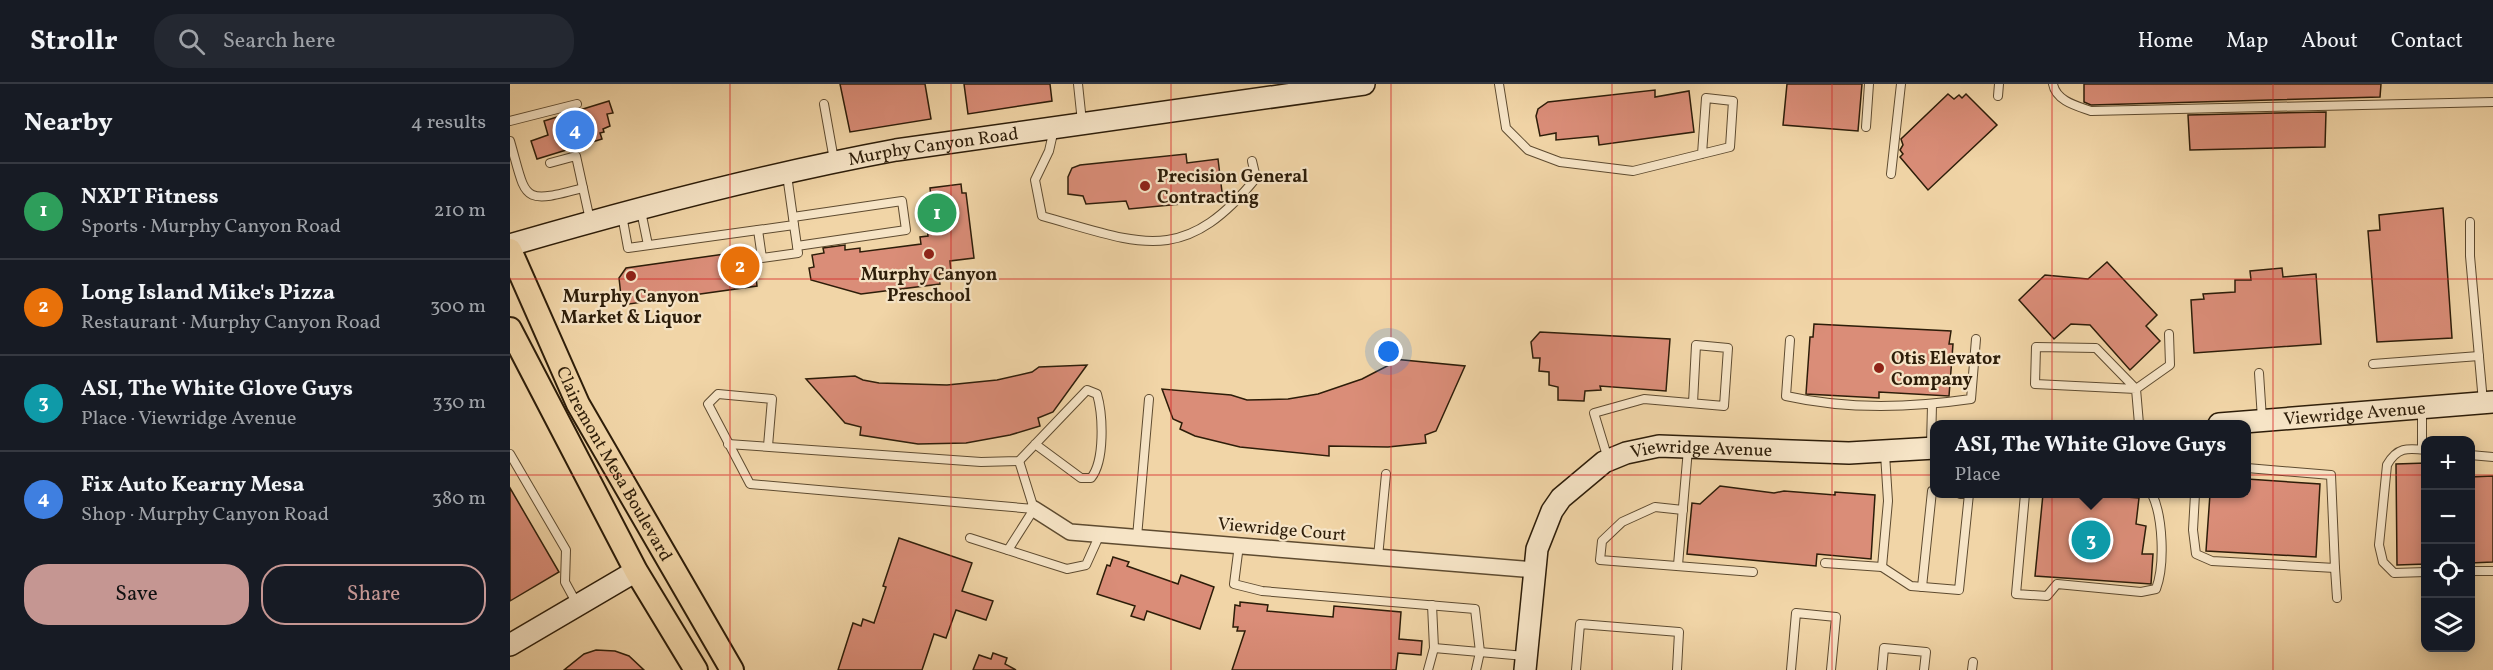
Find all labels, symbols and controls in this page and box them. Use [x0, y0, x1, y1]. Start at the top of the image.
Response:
search box [154, 14, 574, 68]
text: Strollr [30, 22, 118, 61]
icon: search [175, 25, 208, 58]
text: Search here [223, 26, 335, 57]
text: Home [2138, 27, 2193, 56]
text: Map [2226, 27, 2268, 56]
text: About [2301, 27, 2358, 56]
text: Contact [2391, 27, 2463, 56]
text: Nearby [24, 105, 113, 141]
pin: 4 [556, 108, 594, 152]
text: 4 results [411, 109, 486, 137]
street label: Murphy Canyon Road [846, 122, 1020, 173]
place label: Precision General Contracting [1157, 165, 1308, 211]
marker: Precision General Contracting [1138, 179, 1152, 193]
text: NXPT Fitness [81, 182, 219, 213]
pin: 1 [918, 190, 956, 236]
text: 1 [39, 197, 48, 225]
text: 210 m [434, 197, 486, 225]
text: Sports · Murphy Canyon Road [81, 213, 341, 241]
pin: 2 [720, 244, 760, 288]
marker: Murphy Canyon Preschool [922, 247, 936, 261]
place label: Murphy Canyon Preschool [861, 263, 997, 309]
marker: Murphy Canyon Market & Liquor [624, 269, 638, 283]
text: Long Island Mike's Pizza [81, 278, 335, 309]
place label: Murphy Canyon Market & Liquor [561, 285, 702, 331]
text: 2 [38, 293, 49, 321]
text: 300 m [430, 293, 486, 321]
text: Restaurant · Murphy Canyon Road [81, 309, 381, 337]
your location [1374, 337, 1403, 366]
place label: Otis Elevator Company [1891, 347, 2001, 393]
marker: Otis Elevator Company [1872, 361, 1886, 375]
street label: Clairemont Mesa Boulevard [549, 363, 678, 566]
text: ASI, The White Glove Guys [81, 374, 353, 405]
text: 3 [38, 389, 49, 417]
text: 330 m [432, 389, 486, 417]
street label: Viewridge Avenue [2283, 396, 2427, 433]
text: Place · Viewridge Avenue [81, 405, 297, 433]
popup [1930, 420, 2251, 498]
text: ASI, The White Glove Guys [1955, 430, 2226, 461]
street label: Viewridge Avenue [1628, 435, 1773, 466]
map controls [2421, 436, 2475, 652]
button: + [2421, 436, 2475, 490]
text: Place [1955, 461, 2001, 489]
text: Fix Auto Kearny Mesa [81, 470, 304, 501]
text: 4 [37, 485, 50, 513]
text: 380 m [432, 485, 486, 513]
button: − [2421, 490, 2475, 544]
text: Shop · Murphy Canyon Road [81, 501, 329, 529]
street label: Viewridge Court [1217, 512, 1347, 549]
pin: 3 [2072, 518, 2110, 562]
button: locate [2421, 544, 2475, 598]
button: Save [24, 564, 249, 625]
button: Share [261, 564, 486, 625]
button: layers [2421, 598, 2475, 652]

